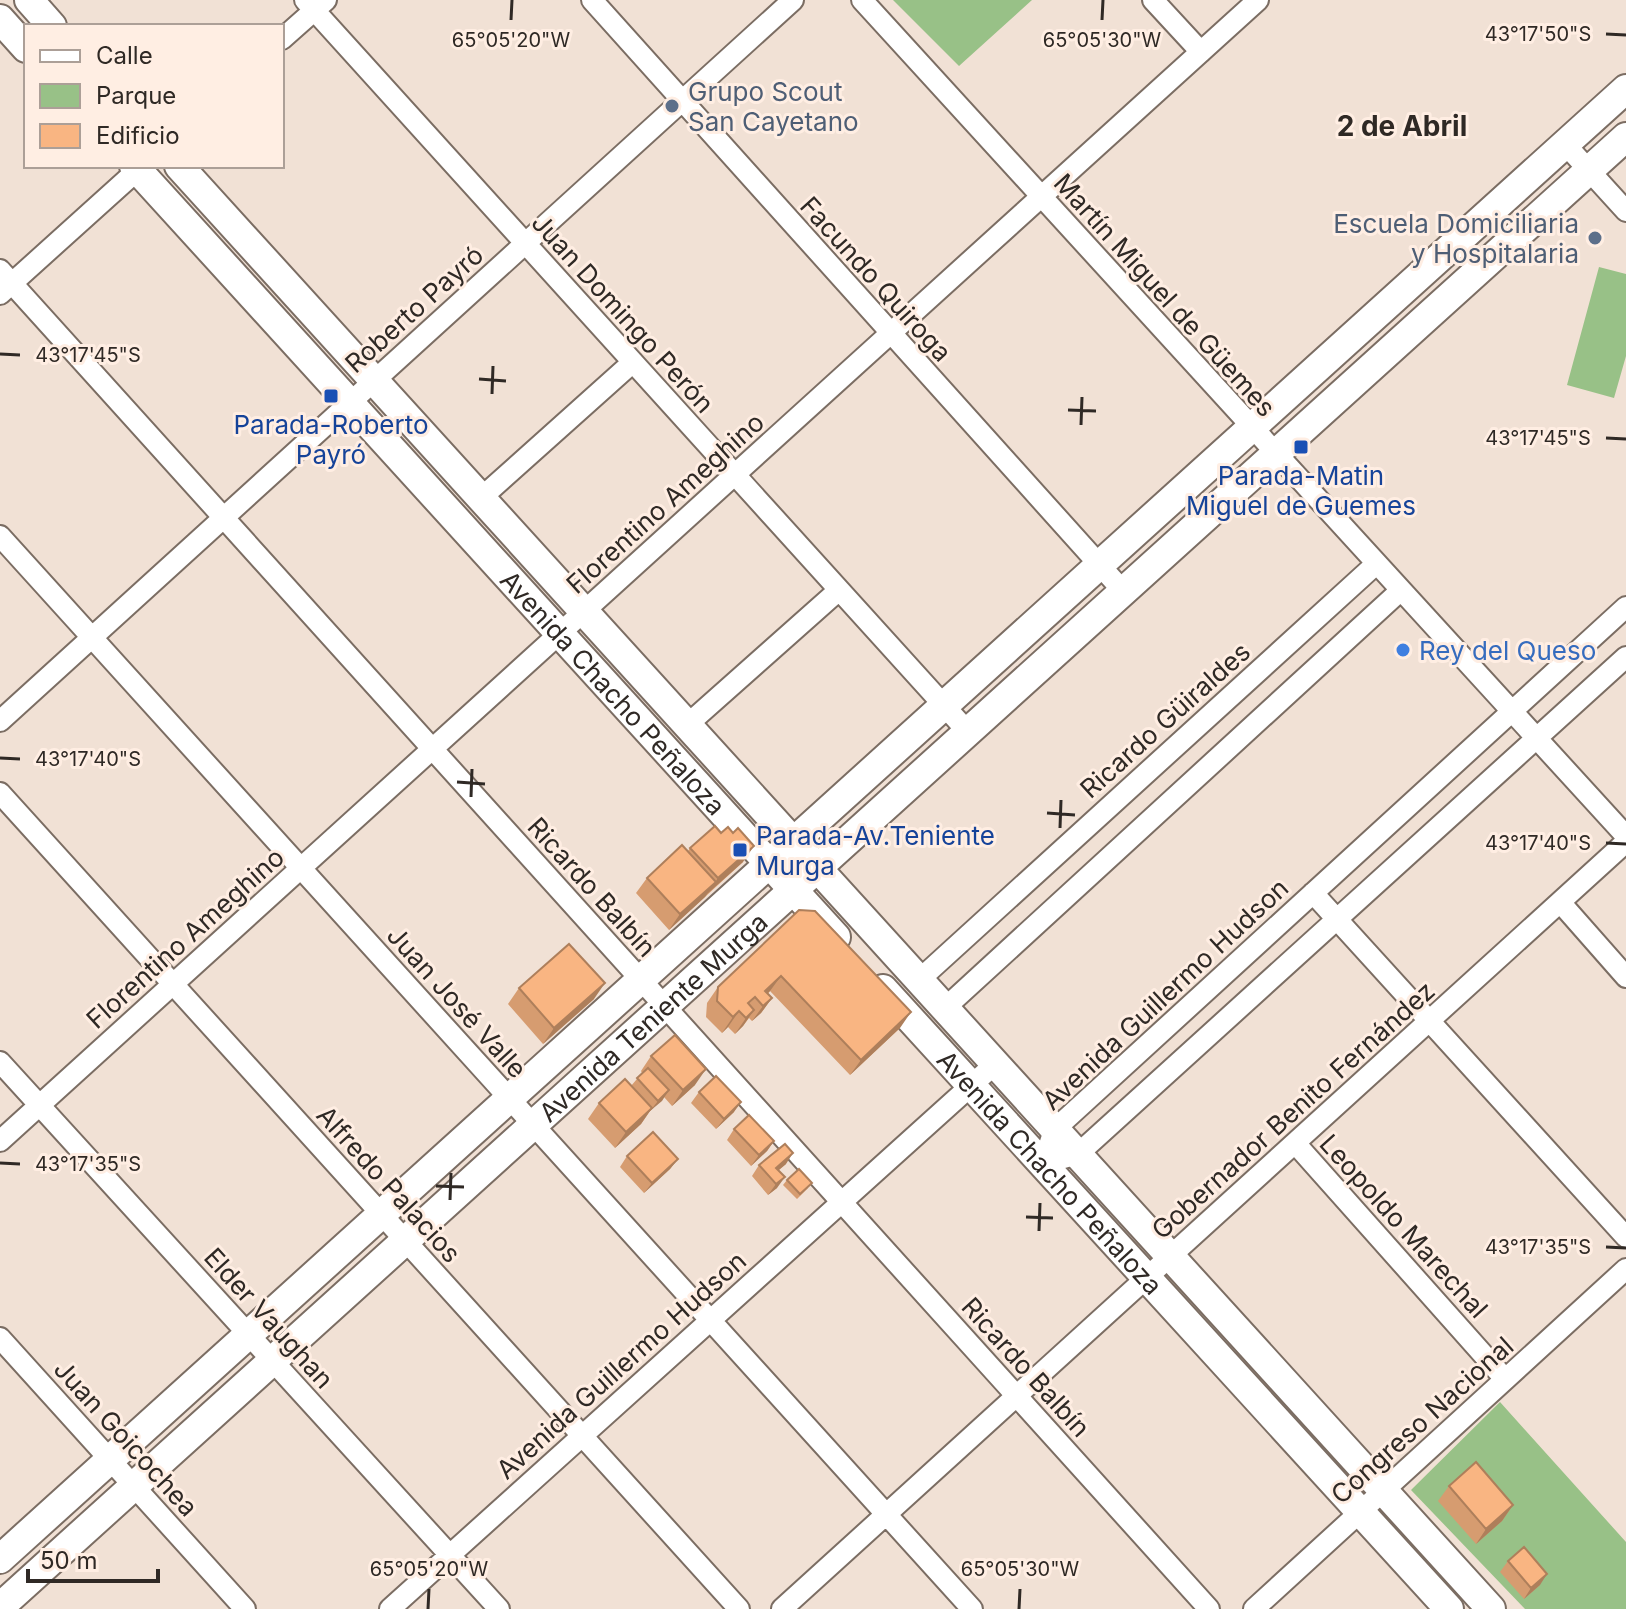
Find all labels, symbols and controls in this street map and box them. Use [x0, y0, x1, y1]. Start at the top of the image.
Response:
text: 43°17'50"S [1485, 22, 1591, 46]
legend [24, 24, 284, 168]
text: 65°05'20"W [452, 28, 570, 52]
text: 65°05'30"W [1043, 28, 1162, 52]
text: Calle [96, 41, 153, 70]
place label: Grupo Scout San Cayetano [688, 76, 859, 137]
text: Parque [96, 81, 176, 110]
marker: Grupo Scout San Cayetano [663, 97, 681, 115]
district label: 2 de Abril [1337, 109, 1467, 143]
text: Edificio [96, 121, 180, 150]
street label: Martín Miguel de Güemes [1048, 167, 1282, 423]
street label: Facundo Quiroga [794, 190, 958, 368]
street label: Juan Domingo Perón [525, 207, 721, 419]
place label: Escuela Domiciliaria y Hospitalaria [1333, 208, 1579, 269]
marker: Escuela Domiciliaria y Hospitalaria [1586, 229, 1604, 247]
street label: Roberto Payró [339, 239, 489, 379]
text: 43°17'45"S [35, 343, 141, 367]
marker: Parada-Roberto Payró [322, 387, 340, 405]
street label: Florentino Ameghino [560, 406, 770, 600]
place label: Parada-Roberto Payró [233, 409, 429, 470]
text: 43°17'45"S [1485, 426, 1591, 450]
marker: Parada-Matin Miguel de Guemes [1292, 438, 1310, 456]
place label: Parada-Matin Miguel de Guemes [1186, 460, 1416, 521]
street label: Avenida Chacho Peñaloza [494, 564, 732, 821]
place label: Rey del Queso [1419, 635, 1596, 666]
street label: Ricardo Güiraldes [1074, 636, 1256, 804]
marker: Rey del Queso [1394, 641, 1412, 659]
text: 43°17'40"S [35, 747, 141, 771]
street label: Ricardo Balbín [521, 811, 663, 963]
place label: Parada-Av.Teniente Murga [756, 820, 995, 881]
text: 43°17'40"S [1485, 831, 1591, 855]
street label: Florentino Ameghino [80, 841, 290, 1035]
marker: Parada-Av.Teniente Murga [731, 841, 749, 859]
street label: Avenida Guillermo Hudson [1036, 872, 1294, 1116]
street label: Avenida Teniente Murga [532, 906, 773, 1128]
street label: Juan José Valle [381, 920, 533, 1084]
street label: Gobernador Benito Fernández [1145, 975, 1441, 1245]
street label: Avenida Chacho Peñaloza [931, 1044, 1169, 1300]
street label: Alfredo Palacios [311, 1099, 467, 1269]
street label: Leopoldo Marechal [1314, 1128, 1494, 1324]
text: 43°17'35"S [35, 1152, 141, 1176]
text: 43°17'35"S [1485, 1235, 1591, 1259]
street label: Elder Vaughan [198, 1241, 340, 1395]
street label: Avenida Guillermo Hudson [490, 1245, 752, 1485]
street label: Ricardo Balbín [955, 1291, 1097, 1443]
street label: Congreso Nacional [1325, 1330, 1519, 1510]
street label: Juan Goicochea [48, 1354, 204, 1522]
scale bar [28, 1533, 158, 1583]
text: 50 m [40, 1546, 98, 1575]
text: 65°05'20"W [370, 1557, 488, 1581]
text: 65°05'30"W [961, 1557, 1080, 1581]

